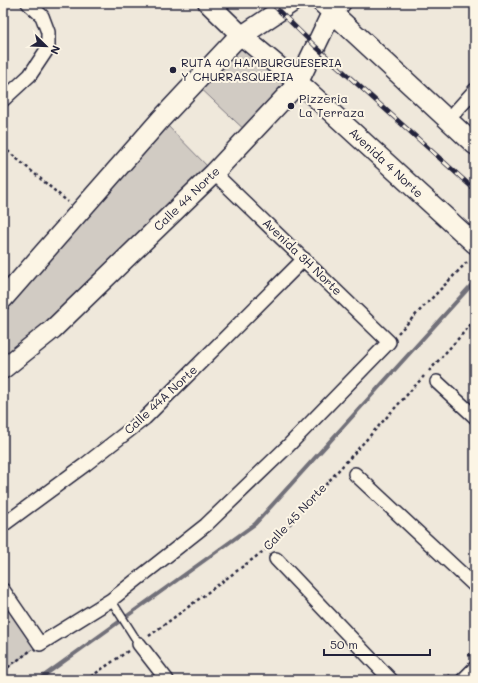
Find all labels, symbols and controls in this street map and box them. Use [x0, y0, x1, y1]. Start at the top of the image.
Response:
north arrow [26, 26, 66, 66]
text: N [47, 43, 64, 57]
place label: RUTA 40 HAMBURGUESERIA Y CHURRASQUERIA [181, 54, 342, 84]
marker: RUTA 40 HAMBURGUESERIA Y CHURRASQUERIA [168, 65, 178, 75]
place label: Pizzeria La Terraza [299, 90, 364, 120]
marker: Pizzeria La Terraza [286, 101, 296, 111]
street label: Avenida 4 Norte [346, 124, 427, 201]
street label: Calle 44 Norte [150, 163, 223, 234]
street label: Avenida 3H Norte [260, 214, 346, 298]
street label: Calle 44A Norte [120, 361, 200, 437]
street label: Calle 45 Norte [259, 479, 329, 553]
scale bar [324, 631, 430, 657]
text: 50 m [330, 636, 358, 652]

